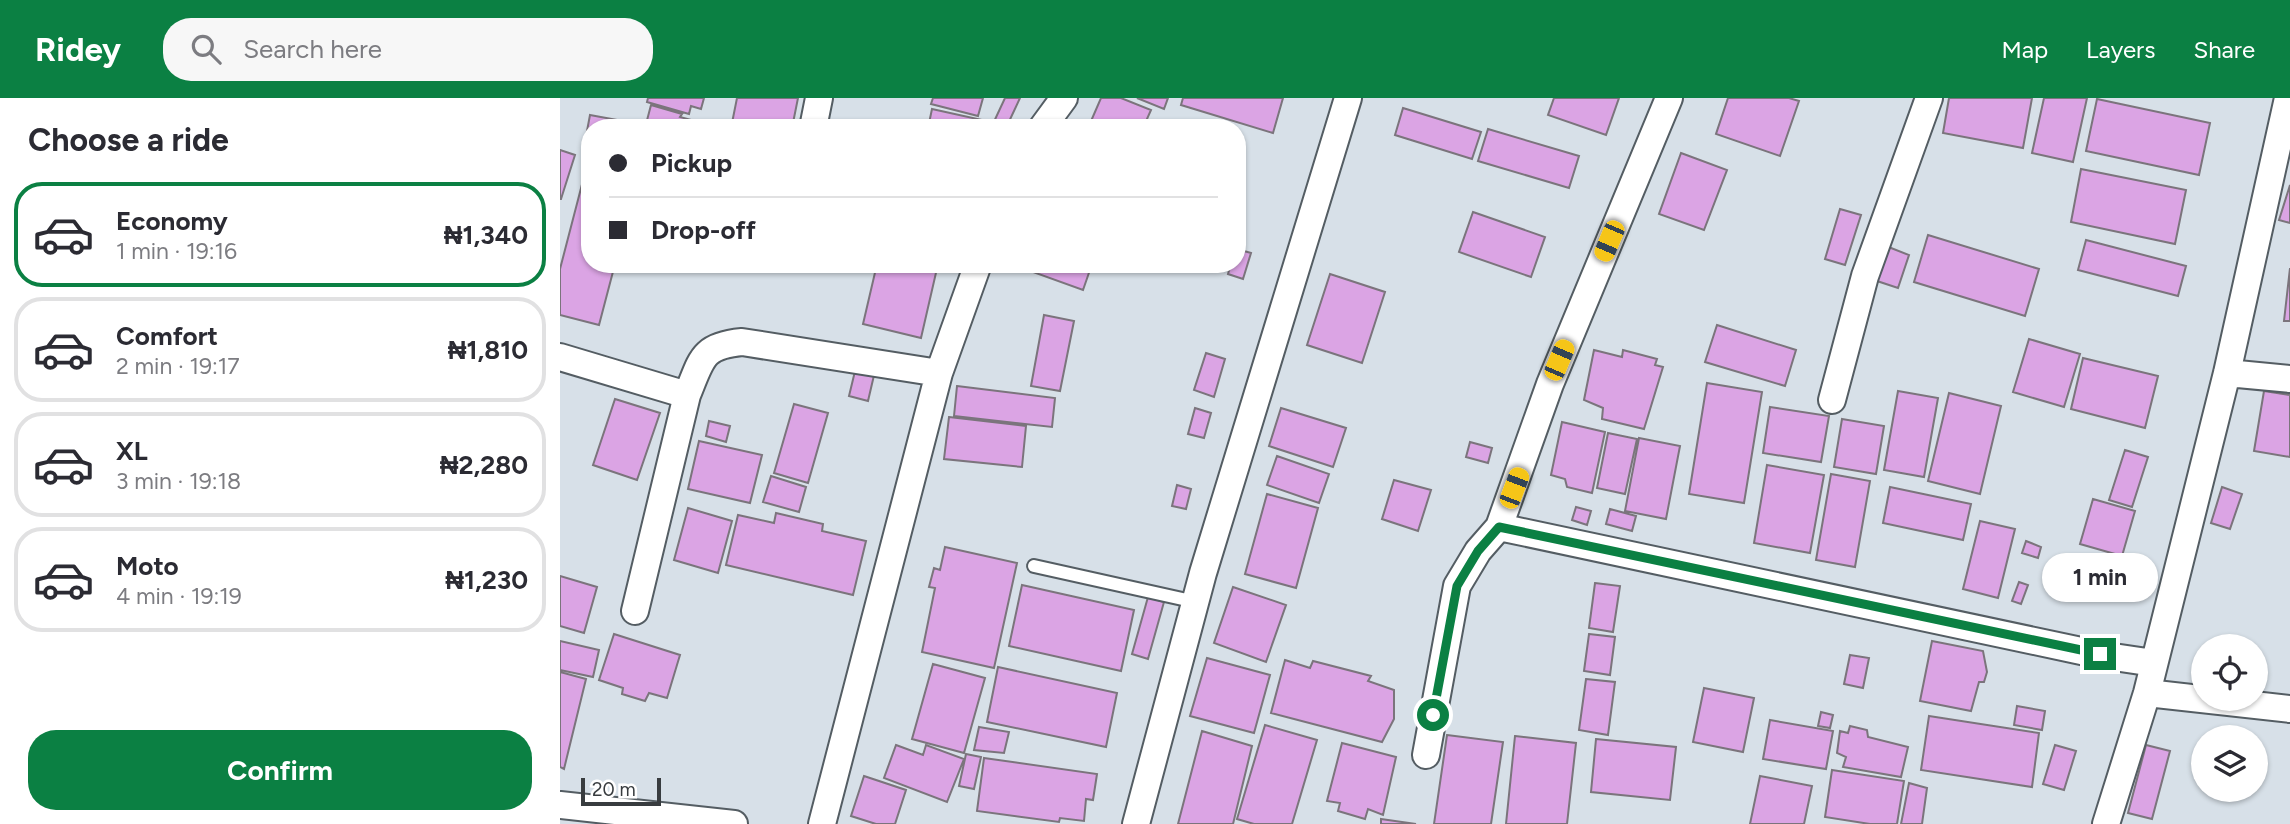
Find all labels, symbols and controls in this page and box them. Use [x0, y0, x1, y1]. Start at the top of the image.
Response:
search box [163, 18, 653, 81]
text: Ridey [35, 30, 121, 69]
icon: search [187, 30, 225, 68]
text: Search here [243, 33, 382, 65]
text: Map [2001, 35, 2048, 64]
text: Layers [2086, 35, 2155, 64]
text: Share [2193, 35, 2255, 64]
text: Choose a ride [28, 121, 229, 159]
text: Pickup [651, 147, 732, 179]
icon: car [32, 203, 95, 266]
text: Economy [116, 205, 228, 237]
text: Drop-off [651, 214, 756, 246]
car [1592, 218, 1627, 264]
text: ₦1,340 [444, 219, 528, 251]
text: 1 min · 19:16 [116, 237, 237, 265]
icon: car [32, 318, 95, 381]
text: Comfort [116, 320, 218, 352]
text: ₦1,810 [448, 334, 528, 366]
car [1542, 337, 1577, 383]
text: 2 min · 19:17 [116, 352, 240, 380]
icon: car [32, 433, 95, 496]
text: XL [116, 435, 148, 467]
text: ₦2,280 [440, 449, 528, 481]
car [1497, 465, 1532, 511]
text: 3 min · 19:18 [116, 467, 241, 495]
icon: car [32, 548, 95, 611]
text: Moto [116, 550, 179, 582]
callout: 1 min [2042, 552, 2158, 602]
text: 1 min [2073, 563, 2127, 591]
text: ₦1,230 [445, 564, 528, 596]
text: 4 min · 19:19 [116, 582, 242, 610]
map controls [2191, 634, 2268, 802]
button: locate [2191, 634, 2268, 711]
route end [2084, 638, 2116, 670]
route start [1417, 699, 1449, 731]
button: layers [2191, 725, 2268, 802]
button: Confirm [28, 730, 532, 810]
scale bar [581, 775, 662, 807]
text: 20 m [592, 778, 636, 801]

